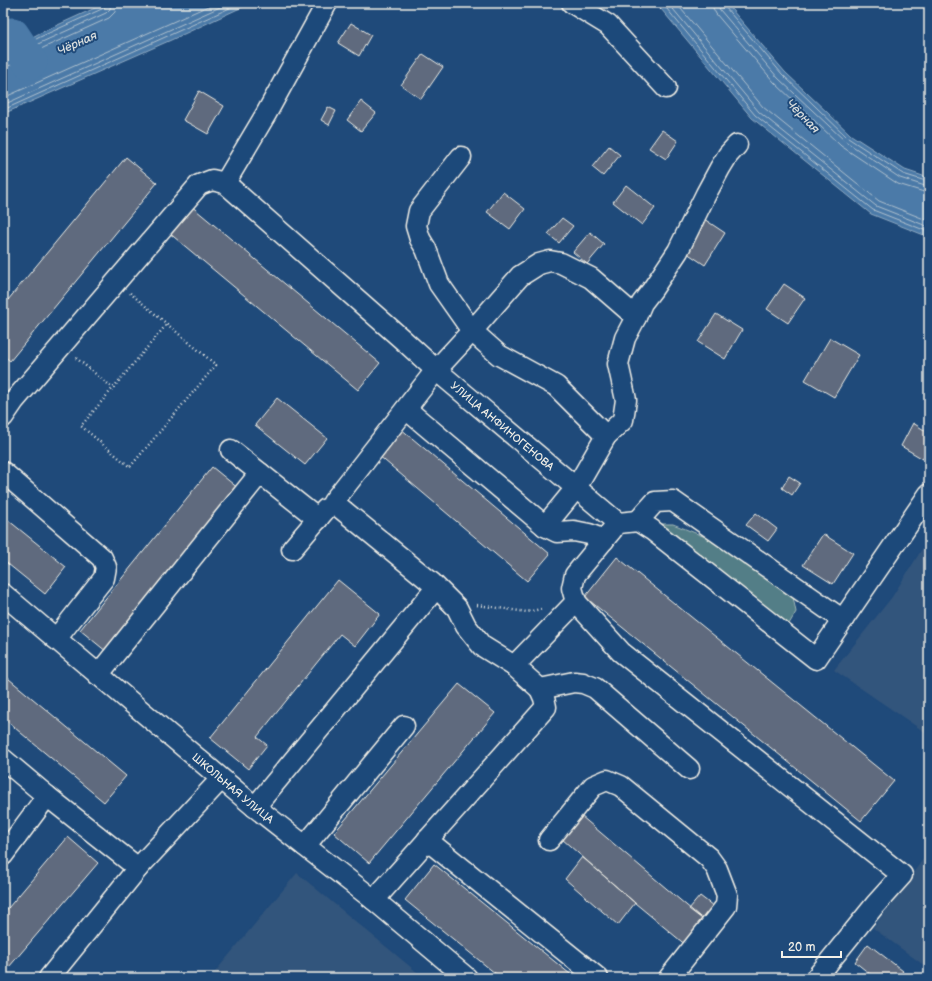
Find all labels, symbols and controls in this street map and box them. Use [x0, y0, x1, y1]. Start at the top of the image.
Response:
water label: Чёрная [55, 28, 100, 59]
water label: Чёрная [783, 96, 823, 137]
street label: УЛИЦА АНФИНОГЕНОВА [448, 379, 557, 474]
street label: ШКОЛЬНАЯ УЛИЦА [189, 751, 277, 826]
scale bar [782, 933, 841, 959]
text: 20 m [788, 940, 815, 955]

